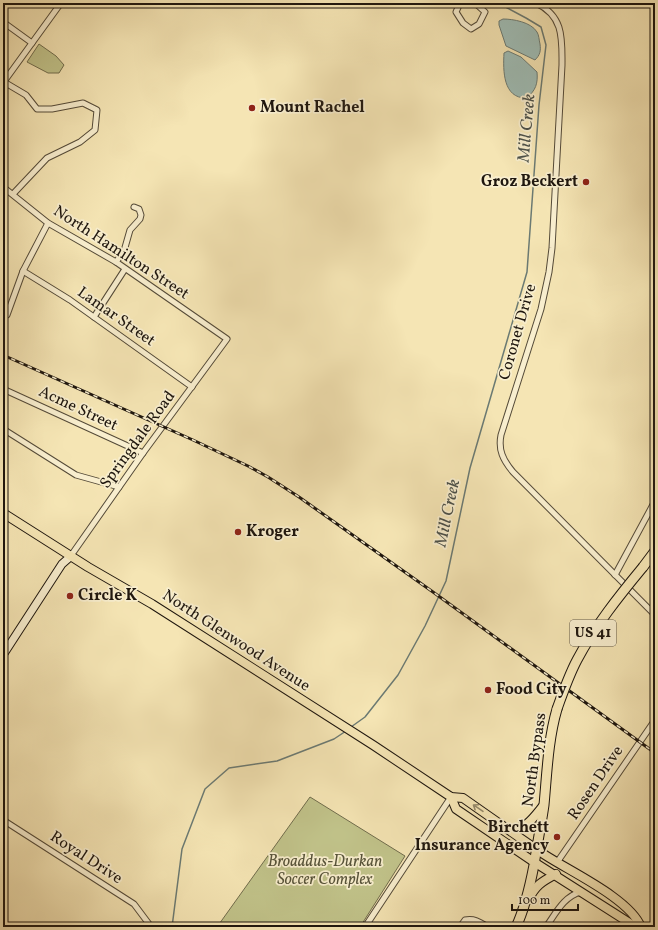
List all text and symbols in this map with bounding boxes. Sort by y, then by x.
water label: Mill Creek [512,93,541,164]
place label: Mount Rachel [260,97,365,119]
marker: Mount Rachel [247,103,257,113]
place label: Groz Beckert [481,171,578,193]
marker: Groz Beckert [581,177,591,187]
street label: North Hamilton Street [49,201,194,305]
street label: Coronet Drive [494,281,542,383]
street label: Lamar Street [72,282,160,352]
street label: Acme Street [35,381,122,437]
street label: Springdale Road [95,387,181,493]
water label: Mill Creek [429,477,466,550]
place label: Kroger [246,521,299,543]
marker: Kroger [233,527,243,537]
place label: Circle K [78,585,138,607]
street label: North Glenwood Avenue [158,585,314,697]
marker: Circle K [65,591,75,601]
road number: US 41 [570,620,616,646]
place label: Food City [496,679,567,701]
marker: Food City [483,685,493,695]
street label: North Bypass [518,711,553,809]
street label: Rosen Drive [563,741,629,825]
one-way arrow [472,804,483,812]
place label: Birchett Insurance Agency [415,817,549,857]
street label: Royal Drive [45,826,127,890]
marker: Birchett Insurance Agency [552,832,562,842]
park label: Broaddus-Durkan Soccer Complex [268,851,382,891]
scale bar [512,886,578,912]
text: 100 m [518,893,551,909]

